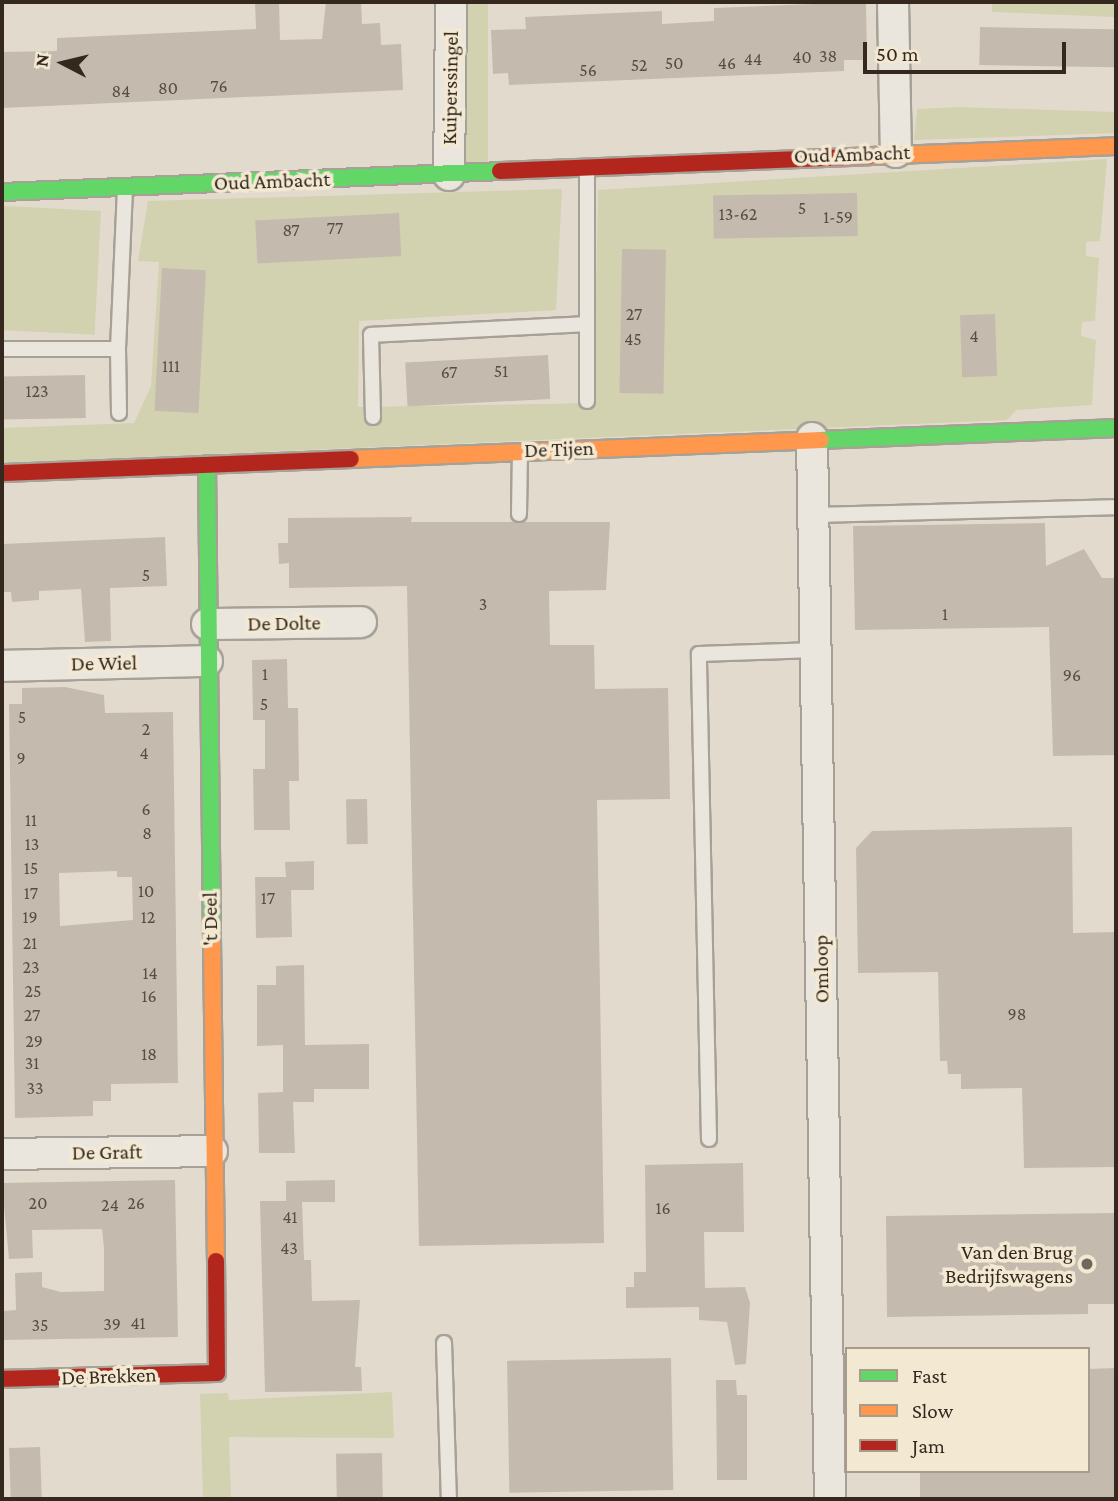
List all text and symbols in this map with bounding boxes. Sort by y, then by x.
north arrow [28,28,98,98]
scale bar [866,28,1069,72]
street label: Kuiperssingel [436,31,464,145]
text: 50 m [876,42,919,66]
house number: 38 [819,45,837,67]
house number: 40 [792,46,812,68]
house number: 44 [744,48,762,70]
house number: 50 [665,52,683,74]
house number: 46 [718,52,736,74]
text: N [30,53,53,68]
house number: 52 [631,54,647,76]
house number: 56 [579,59,597,81]
house number: 76 [210,75,228,97]
house number: 80 [158,77,178,99]
house number: 84 [112,80,130,102]
street label: Oud Ambacht [793,139,911,169]
street label: Oud Ambacht [213,166,331,196]
house number: 5 [798,197,806,219]
house number: 13-62 [719,203,757,225]
house number: 1-59 [823,206,853,228]
house number: 77 [327,217,343,239]
house number: 87 [282,219,300,241]
house number: 27 [626,303,642,325]
house number: 4 [969,325,979,347]
house number: 45 [624,328,642,350]
house number: 111 [162,355,180,377]
house number: 51 [494,360,508,382]
house number: 67 [441,361,457,383]
house number: 123 [25,380,49,402]
street label: De Tijen [524,435,594,463]
house number: 5 [142,564,150,586]
house number: 3 [479,593,487,615]
house number: 1 [942,603,948,625]
street label: De Dolte [247,610,321,636]
street label: De Wiel [71,650,137,676]
house number: 1 [262,663,268,685]
house number: 96 [1063,664,1081,686]
house number: 5 [260,693,268,715]
house number: 5 [18,706,26,728]
house number: 2 [142,718,150,740]
house number: 4 [139,742,149,764]
house number: 9 [16,747,26,769]
house number: 6 [141,798,151,820]
house number: 11 [25,809,37,831]
house number: 8 [142,822,152,844]
house number: 13 [25,833,39,855]
house number: 15 [24,857,38,879]
house number: 10 [138,880,154,902]
house number: 17 [24,882,38,904]
house number: 17 [261,887,275,909]
street label: 't Deel [197,892,223,946]
house number: 19 [22,906,38,928]
house number: 12 [141,906,155,928]
house number: 21 [23,932,37,954]
street label: Omloop [808,935,834,1003]
house number: 23 [22,956,40,978]
house number: 14 [142,962,158,984]
house number: 25 [24,980,42,1002]
house number: 16 [141,985,157,1007]
house number: 98 [1008,1003,1026,1025]
house number: 27 [24,1004,40,1026]
house number: 29 [25,1030,43,1052]
house number: 18 [141,1043,157,1065]
house number: 31 [25,1052,39,1074]
house number: 33 [27,1077,43,1099]
street label: De Graft [72,1139,142,1165]
house number: 20 [29,1192,47,1214]
house number: 26 [127,1192,145,1214]
house number: 24 [101,1194,119,1216]
house number: 16 [655,1197,671,1219]
house number: 41 [282,1206,298,1228]
house number: 43 [280,1237,298,1259]
place label: Van den Brug Bedrijfswagens [945,1239,1073,1289]
marker: Van den Brug Bedrijfswagens [1079,1256,1095,1272]
house number: 41 [130,1312,146,1334]
house number: 39 [103,1313,121,1335]
house number: 35 [31,1314,49,1336]
legend [845,1347,1090,1473]
street label: De Brekken [61,1362,157,1390]
text: Fast [912,1364,947,1388]
text: Slow [912,1399,953,1423]
text: Jam [912,1434,945,1458]

